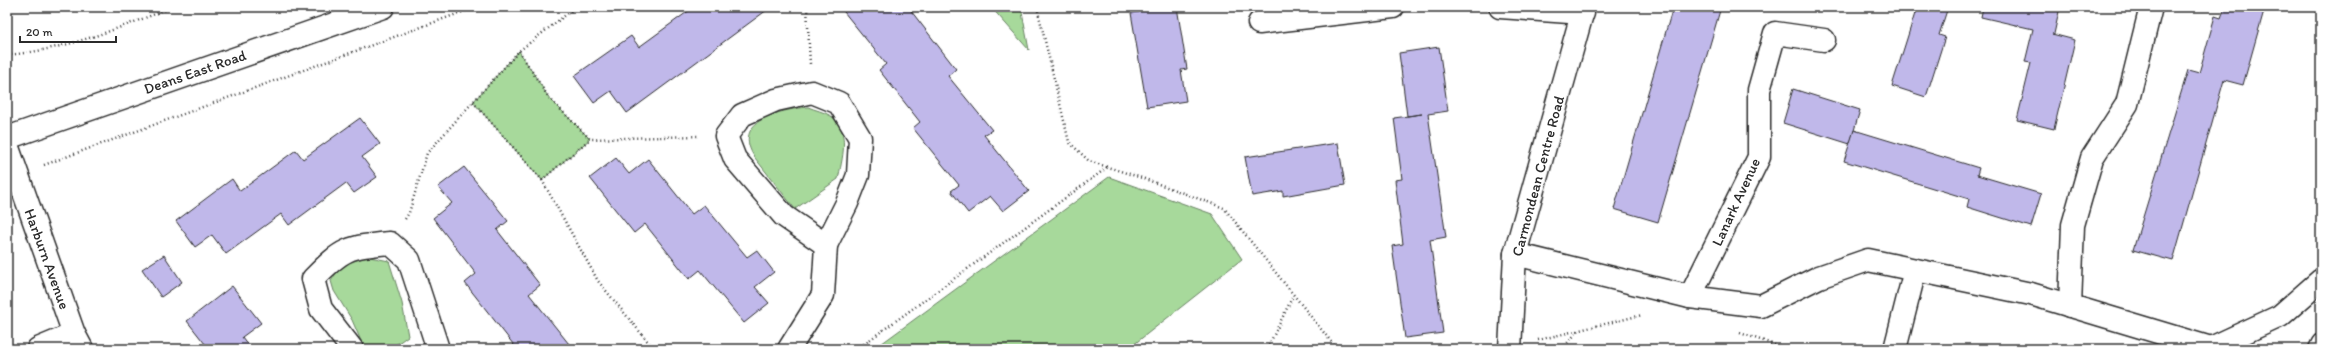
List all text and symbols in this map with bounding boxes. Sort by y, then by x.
scale bar [20,18,116,44]
text: 20 m [26,25,53,39]
street label: Deans East Road [142,46,248,98]
street label: Carmondean Centre Road [1508,94,1568,258]
street label: Lanark Avenue [1708,155,1764,249]
street label: Harburn Avenue [20,206,74,312]

